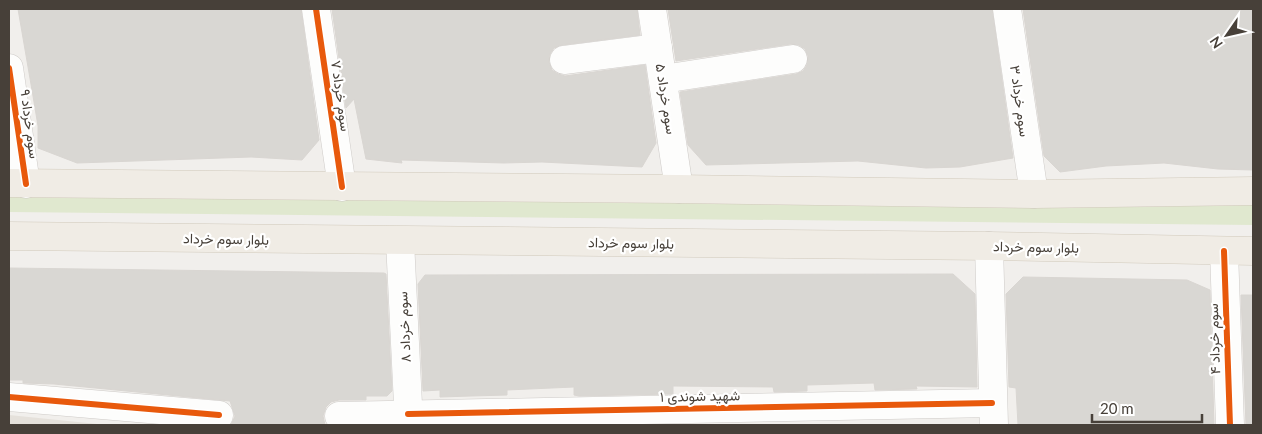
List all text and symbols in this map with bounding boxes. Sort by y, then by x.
north arrow [1202,10,1252,60]
text: N [1206,33,1226,52]
street label: سوم خرداد ۷ [327,59,355,133]
street label: سوم خرداد ۵ [652,62,680,136]
street label: سوم خرداد ۳ [1006,64,1034,138]
street label: سوم خرداد ۹ [16,88,44,160]
street label: بلوار سوم خرداد [183,229,269,249]
street label: بلوار سوم خرداد [588,233,674,253]
street label: بلوار سوم خرداد [993,237,1079,257]
street label: سوم خرداد ۸ [393,291,415,363]
street label: سوم خرداد ۴ [1204,303,1224,375]
street label: شهید شوندی ۱ [660,386,740,406]
scale bar [1092,392,1202,424]
text: 20 m [1100,399,1134,417]

